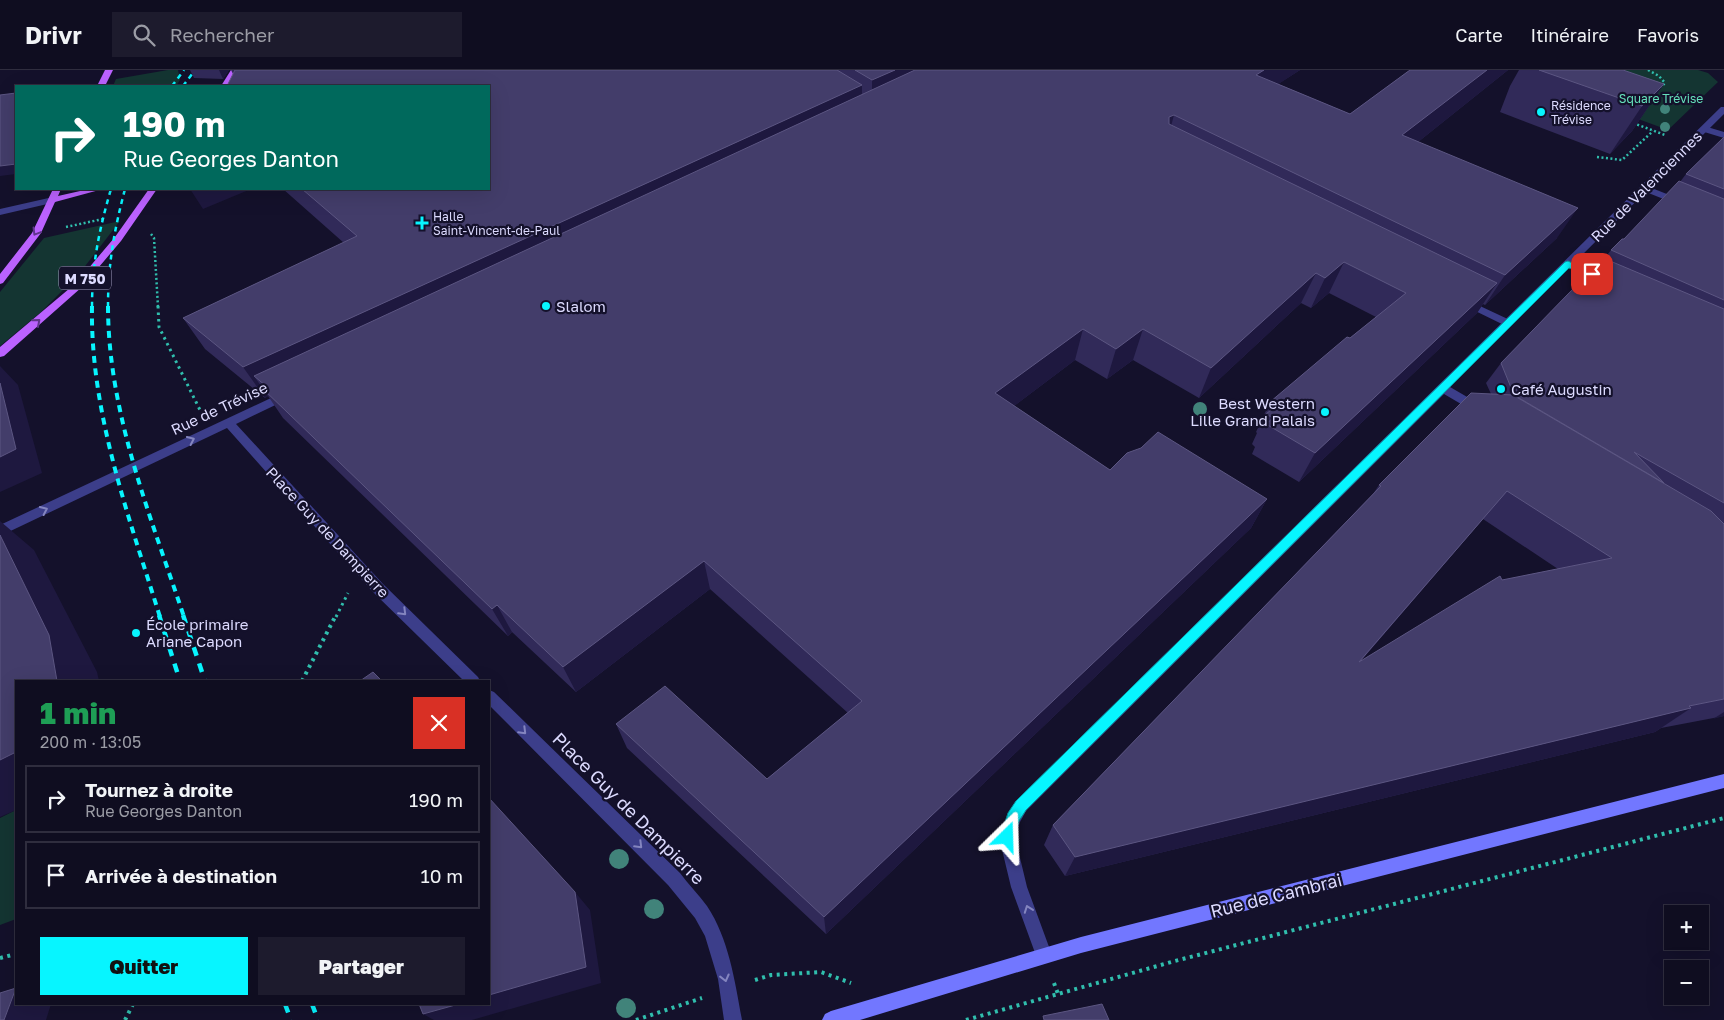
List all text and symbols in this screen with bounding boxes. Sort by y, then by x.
search box [112,12,462,57]
text: Drivr [25,20,82,49]
icon: search [130,21,158,49]
text: Rechercher [170,23,274,46]
text: Carte [1455,24,1503,46]
text: Itinéraire [1531,24,1609,46]
text: Favoris [1637,24,1699,46]
park label: Square Trévise [1619,91,1703,106]
place label: Résidence Trévise [1551,98,1611,127]
text: 190 m [123,103,225,145]
icon: right [40,105,105,170]
marker: Résidence Trévise [1535,106,1547,118]
street label: Rue de Valenciennes [1587,127,1705,245]
text: Rue Georges Danton [123,145,339,172]
place label: Halle Saint-Vincent-de-Paul [433,209,560,238]
marker: Halle Saint-Vincent-de-Paul [415,216,429,230]
one-way arrow [32,227,42,236]
pin [1571,253,1613,295]
icon: arrive [1578,260,1606,288]
road number: M 750 [59,267,111,290]
place label: Slalom [556,297,606,315]
marker: Slalom [540,300,552,312]
one-way arrow [32,319,41,328]
street label: Rue de Trévise [168,378,270,438]
place label: Café Augustin [1511,380,1612,398]
marker: Café Augustin [1495,383,1507,395]
place label: Best Western Lille Grand Palais [1190,394,1315,429]
marker: Best Western Lille Grand Palais [1319,406,1331,418]
one-way arrow [186,436,195,446]
street label: Place Guy de Dampierre [263,463,393,601]
one-way arrow [39,505,48,516]
one-way arrow [398,606,407,615]
place label: École primaire Ariane Capon [146,615,249,650]
marker: École primaire Ariane Capon [130,627,142,639]
text: 1 min [40,695,116,731]
button: close [413,697,465,749]
one-way arrow [518,725,527,734]
street label: Place Guy de Dampierre [548,727,710,889]
text: 200 m · 13:05 [40,732,141,752]
text: Tournez à droite [85,778,233,801]
icon: right [42,785,70,813]
text: 190 m [409,788,463,811]
text: Rue Georges Danton [85,801,242,821]
position arrow [980,810,1032,862]
one-way arrow [633,839,642,848]
icon: arrive [42,861,70,889]
text: Arrivée à destination [85,864,277,887]
text: 10 m [420,864,463,887]
street label: Rue de Cambrai [1208,868,1344,922]
one-way arrow [1024,905,1034,914]
map controls [1664,905,1709,1005]
button: + [1664,905,1709,950]
button: Quitter [40,937,248,995]
button: Partager [258,937,465,995]
button: − [1664,960,1709,1005]
one-way arrow [719,974,730,983]

